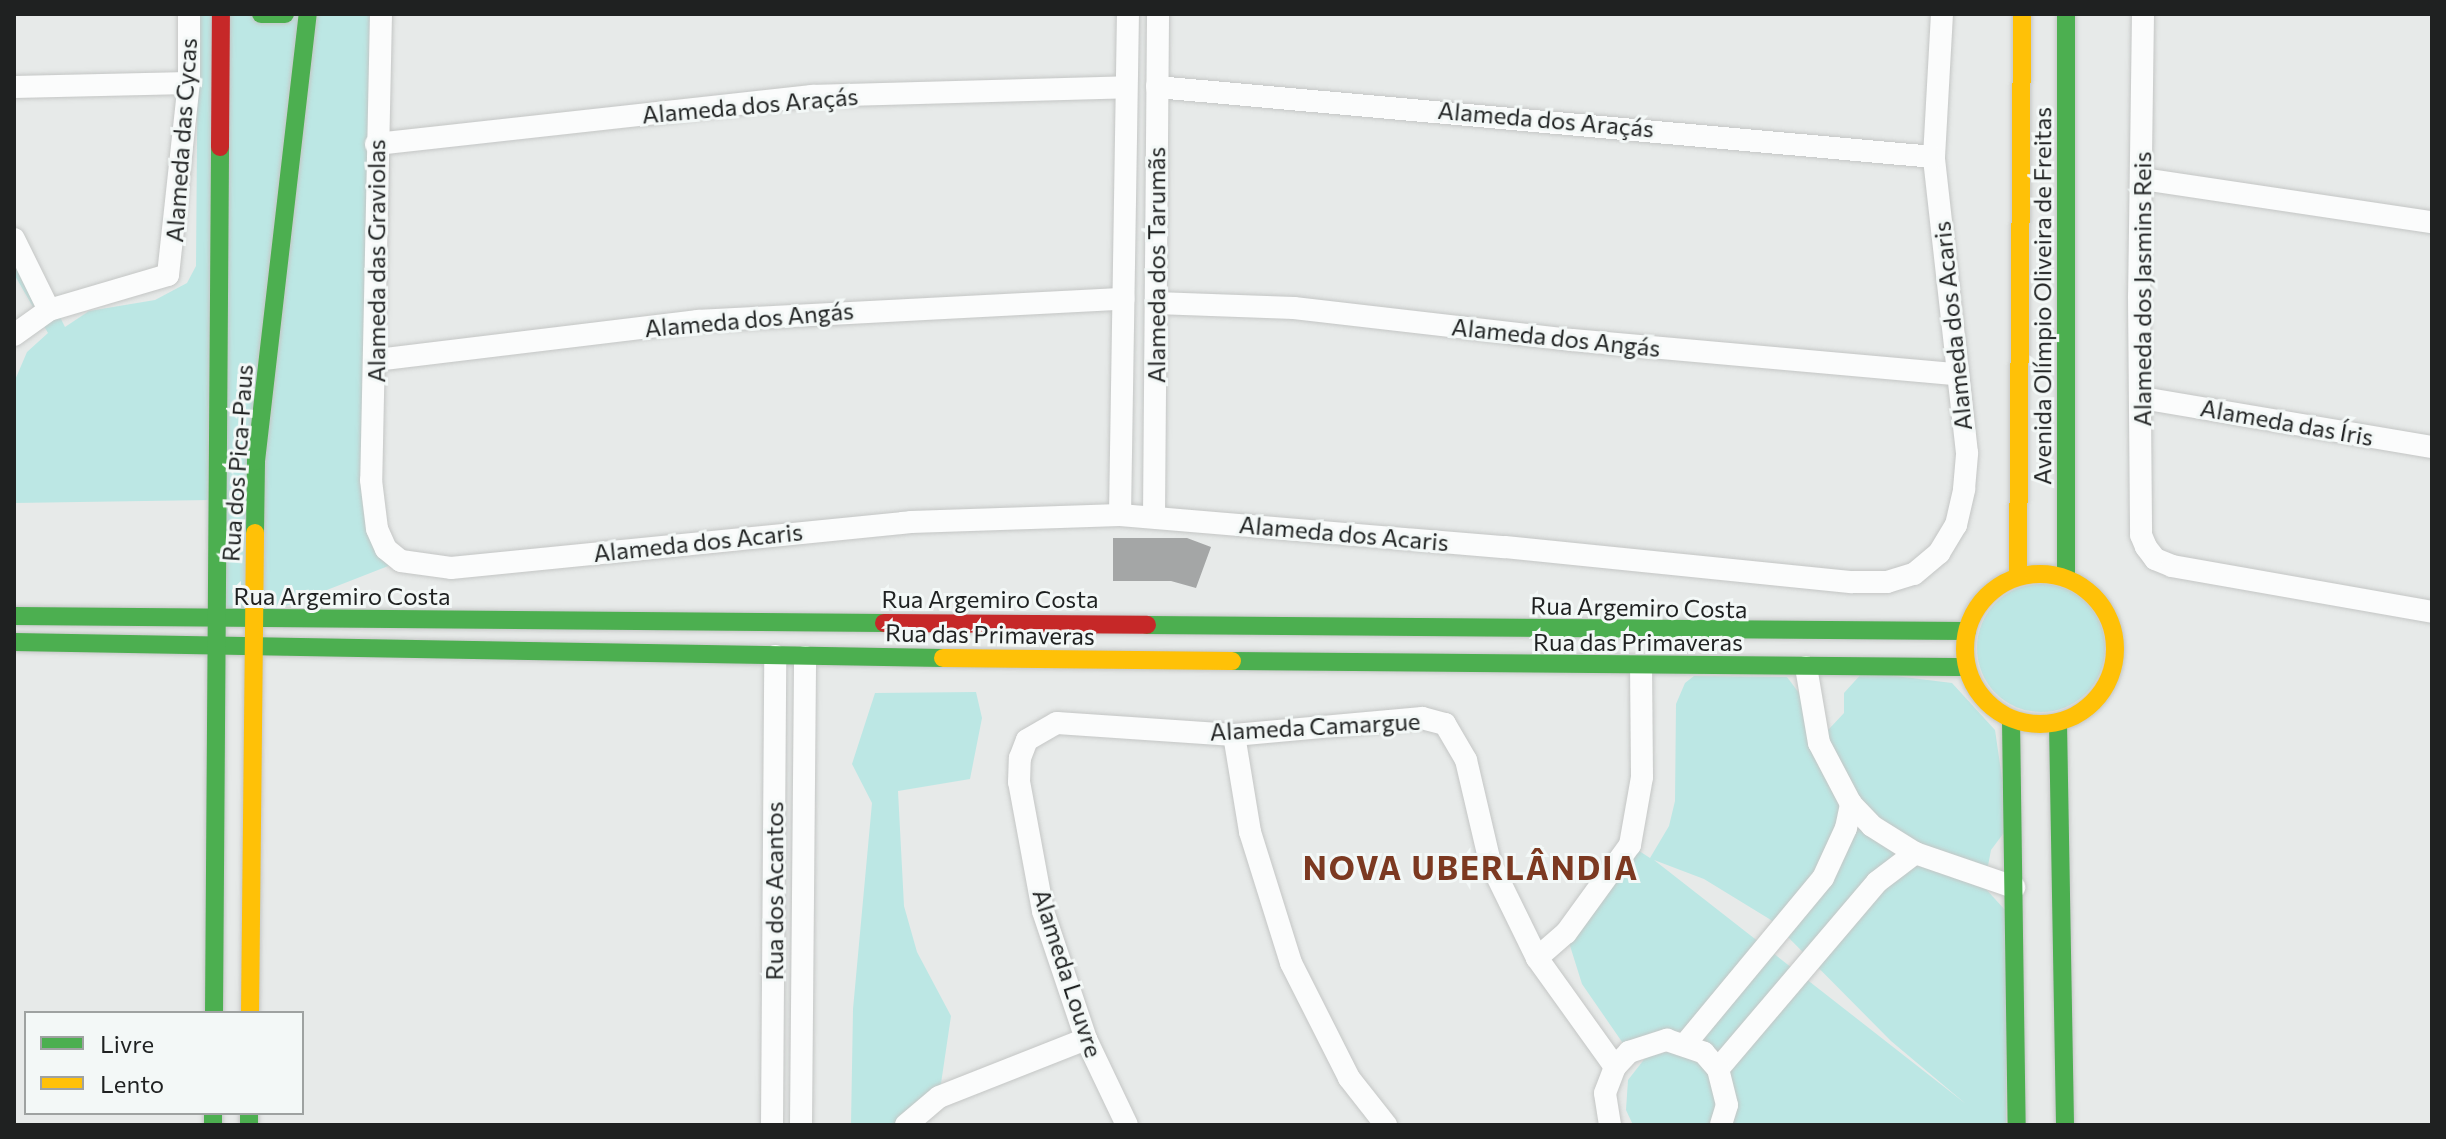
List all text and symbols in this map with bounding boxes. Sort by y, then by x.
street label: Alameda das Cycas [159,37,203,243]
street label: Alameda dos Araçás [641,81,859,129]
street label: Alameda dos Araçás [1437,95,1655,143]
street label: Avenida Olímpio Oliveira de Freitas [2028,107,2056,485]
street label: Alameda das Graviolas [362,139,390,383]
street label: Alameda dos Tarumãs [1142,147,1170,383]
street label: Alameda dos Jasmins Reis [2128,151,2156,427]
street label: Alameda dos Acaris [1927,220,1977,432]
street label: Alameda dos Angás [643,296,855,342]
street label: Alameda dos Angás [1450,312,1662,362]
street label: Rua dos Pica-Paus [216,363,258,563]
street label: Alameda das Íris [2198,393,2376,451]
street label: Alameda dos Acaris [1238,509,1450,557]
street label: Alameda dos Acaris [592,517,804,567]
street label: Rua Argemiro Costa [233,582,451,610]
street label: Rua Argemiro Costa [881,585,1099,613]
street label: Rua Argemiro Costa [1530,591,1748,623]
street label: Rua das Primaveras [885,618,1095,650]
street label: Rua das Primaveras [1533,628,1743,656]
street label: Alameda Camargue [1209,706,1421,746]
street label: Rua dos Acantos [760,802,788,980]
district label: NOVA UBERLÂNDIA [1303,848,1639,886]
street label: Alameda Louvre [1027,885,1109,1061]
legend [24,1011,304,1115]
text: Livre [100,1029,154,1058]
text: Lento [100,1069,164,1098]

